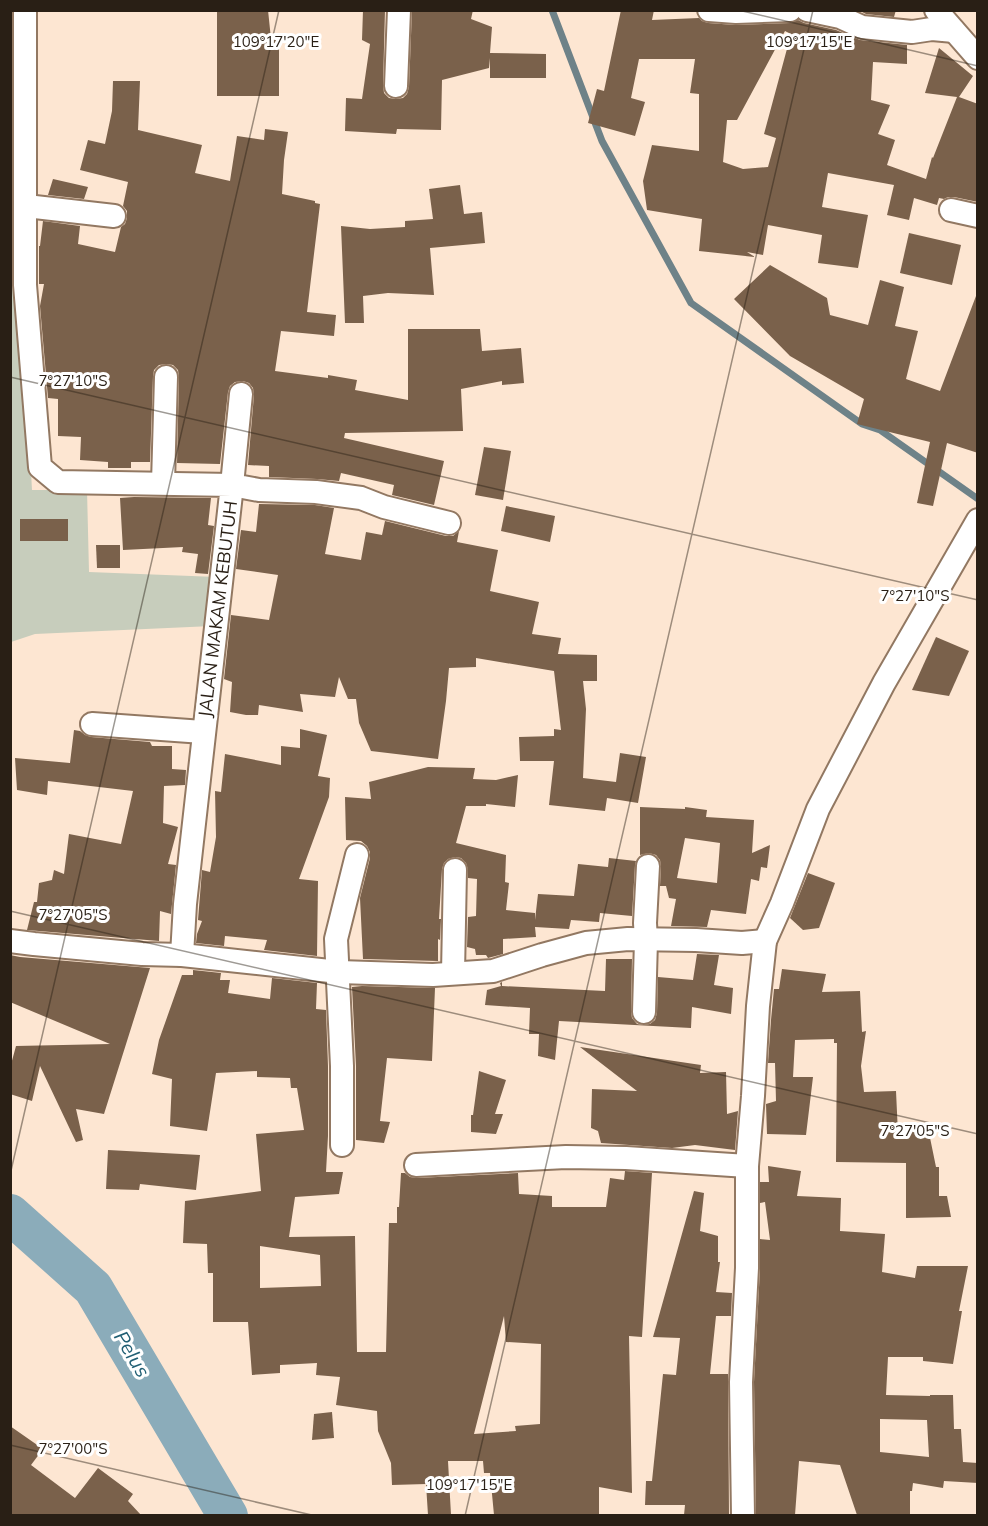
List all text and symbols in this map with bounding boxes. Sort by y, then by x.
text: 109°17'20"E [233,32,319,51]
text: 109°17'15"E [766,32,852,51]
text: 7°27'10"S [38,371,108,390]
street label: JALAN MAKAM KEBUTUH [193,499,242,719]
text: 7°27'10"S [880,586,950,605]
text: 7°27'05"S [38,905,108,924]
text: 7°27'05"S [880,1121,950,1140]
water label: Pelus [109,1326,156,1382]
text: 7°27'00"S [38,1439,108,1458]
text: 109°17'15"E [426,1475,512,1494]

